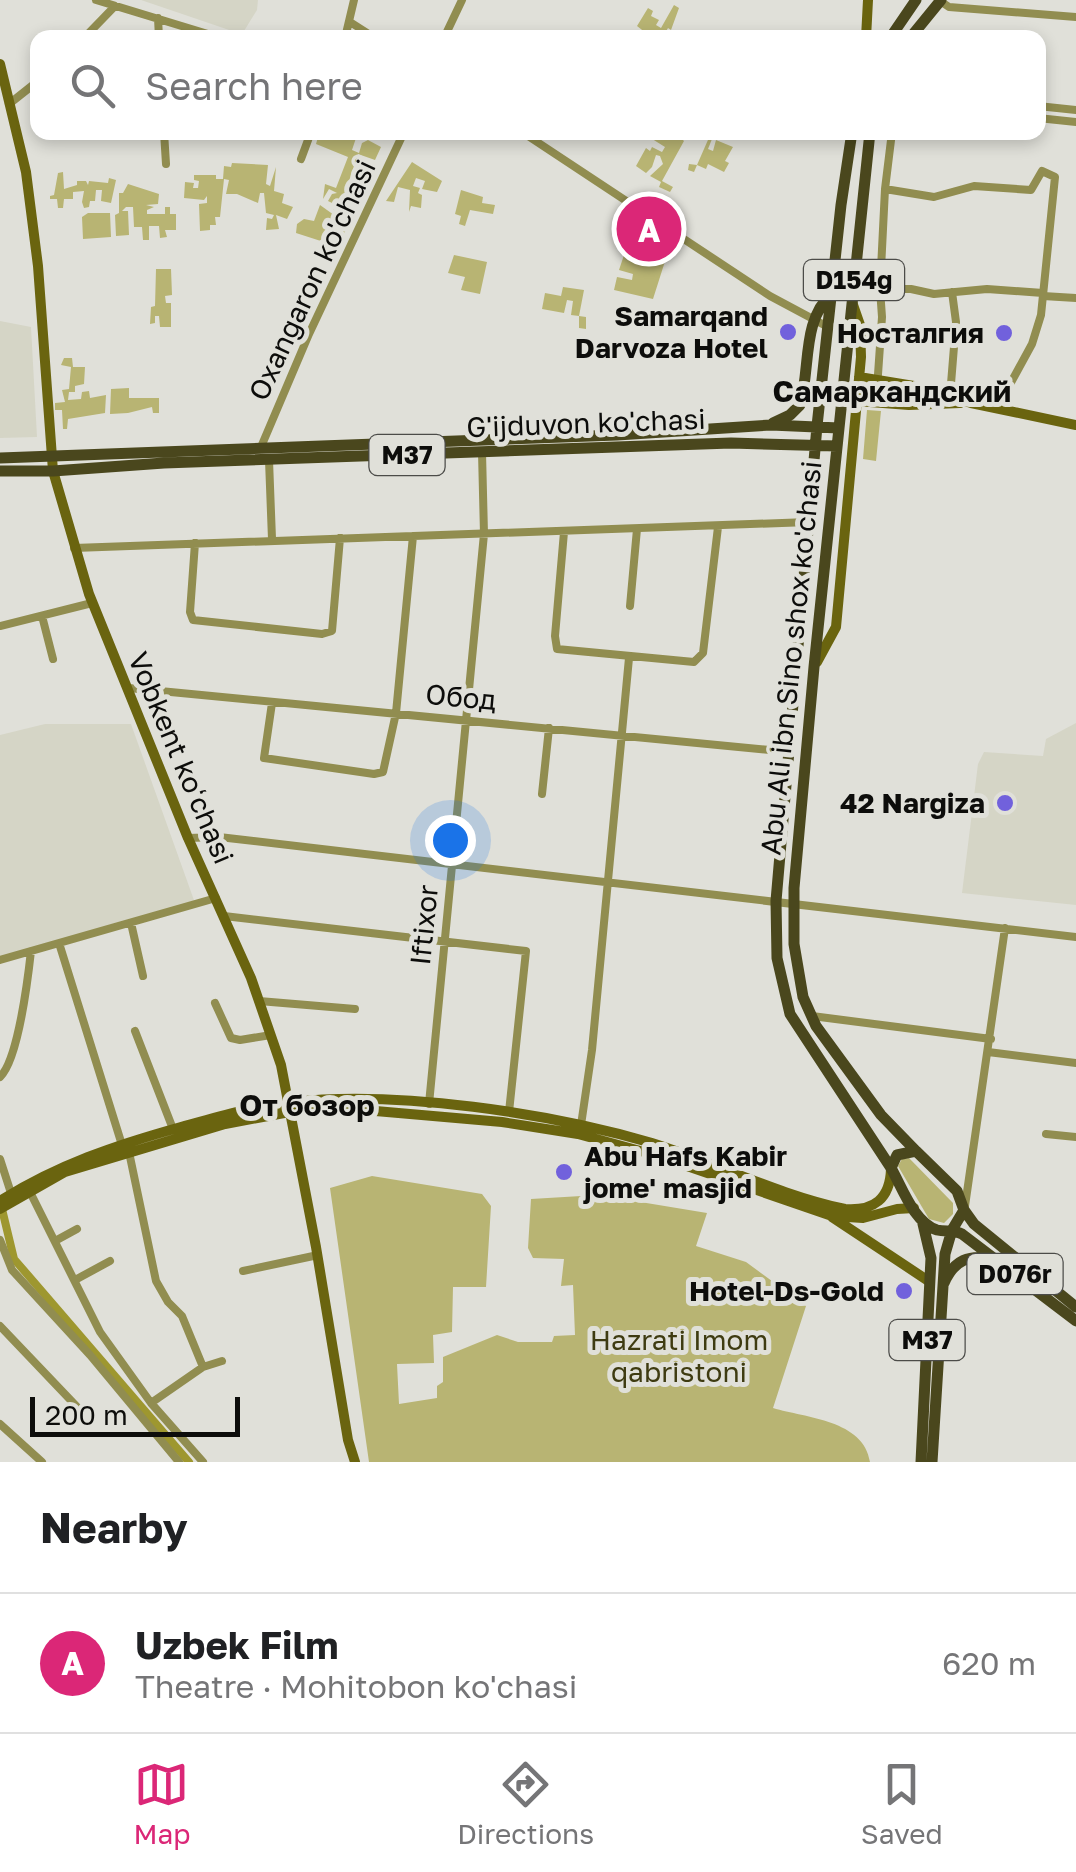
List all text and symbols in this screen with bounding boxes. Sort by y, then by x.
search box [30,30,1046,140]
icon: search [65,58,120,113]
text: Search here [145,63,363,108]
street label: Oxangaron ko'chasi [241,154,382,405]
pin: A [616,192,682,266]
road number: D154g [804,260,904,300]
place label: Samarqand Darvoza Hotel [575,299,768,364]
place label: Носталгия [837,316,984,349]
marker: Samarqand Darvoza Hotel [777,321,799,343]
marker: Носталгия [993,322,1015,344]
district label: Самаркандский [773,373,1011,409]
street label: G'ijduvon ko'chasi [466,402,706,443]
road number: M37 [370,435,444,475]
street label: Abu Ali ibn Sino shox ko'chasi [753,459,828,857]
street label: Vobkent koʻchasi [122,647,241,869]
street label: Обод [424,677,498,716]
place label: 42 Nargiza [840,786,985,819]
marker: 42 Nargiza [994,792,1016,814]
your location [425,815,476,866]
street label: Iftixor [403,883,444,967]
district label: От бозор [239,1087,375,1123]
place label: Abu Hafs Kabir jome' masjid [583,1139,787,1204]
marker: Abu Hafs Kabir jome' masjid [553,1161,575,1183]
road number: D076r [968,1254,1062,1294]
place label: Hotel-Ds-Gold [689,1274,884,1307]
marker: Hotel-Ds-Gold [893,1280,915,1302]
road number: M37 [890,1320,964,1360]
park label: Hazrati Imom qabristoni [590,1323,768,1388]
scale bar [30,1392,240,1436]
text: 200 m [45,1398,128,1431]
text: Nearby [40,1502,188,1552]
text: Uzbek Film [135,1622,338,1667]
text: A [61,1644,84,1682]
text: 620 m [942,1644,1036,1682]
text: Theatre · Mohitobon ko'chasi [135,1667,577,1705]
tab: Map [133,1757,191,1850]
tab: Directions [457,1757,594,1850]
tab: Saved [861,1757,943,1850]

